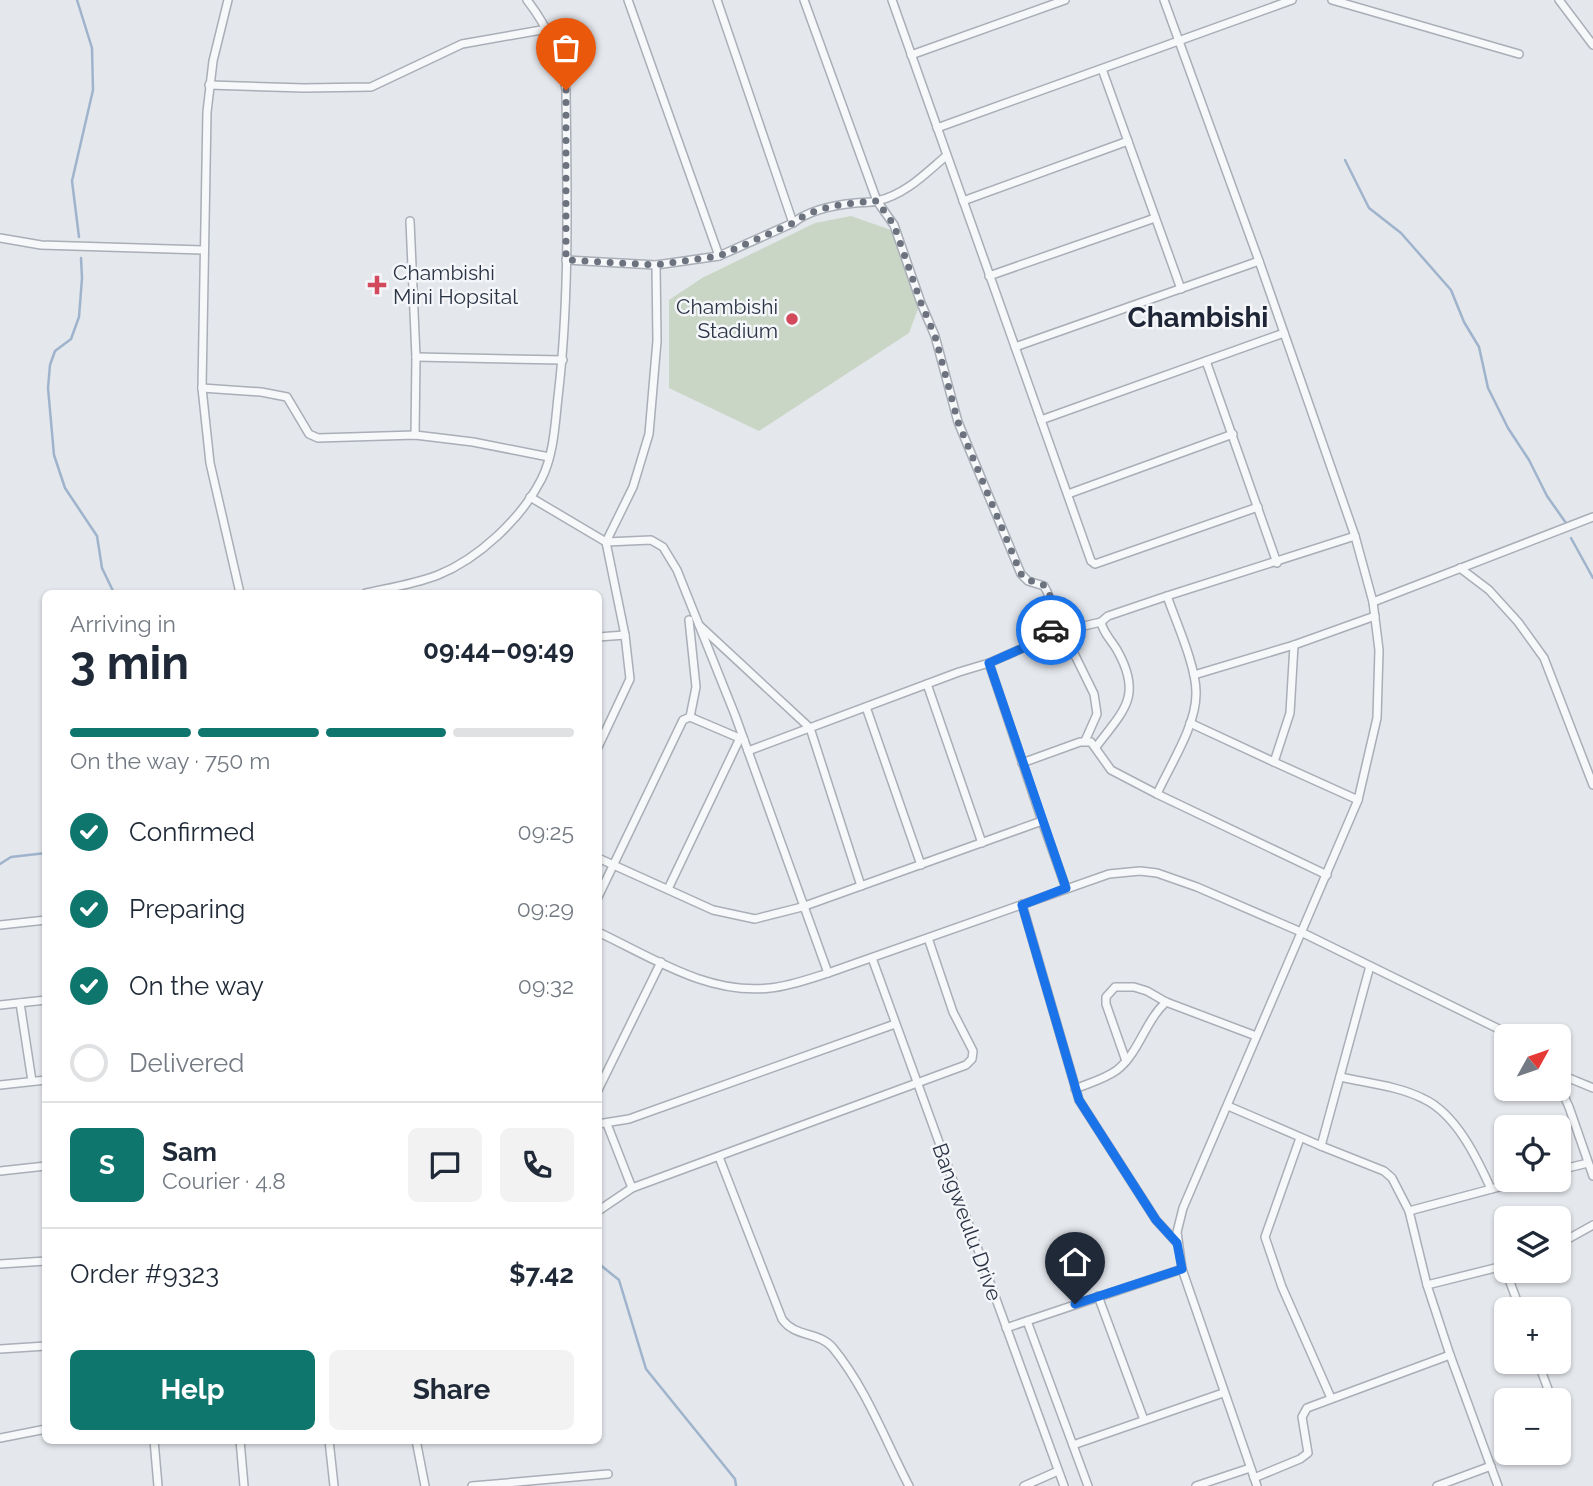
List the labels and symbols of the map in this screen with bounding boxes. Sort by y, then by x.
pin [536,18,596,90]
place label: Chambishi Mini Hopsital [393,260,518,309]
marker: Chambishi Mini Hopsital [367,275,387,295]
place label: Chambishi Stadium [676,294,778,343]
district label: Chambishi [1127,301,1269,334]
marker: Chambishi Stadium [784,311,800,327]
courier [1016,595,1086,665]
north arrow [1494,1024,1572,1101]
street label: Bangweulu Drive [927,1140,1008,1304]
pin [1045,1232,1105,1304]

